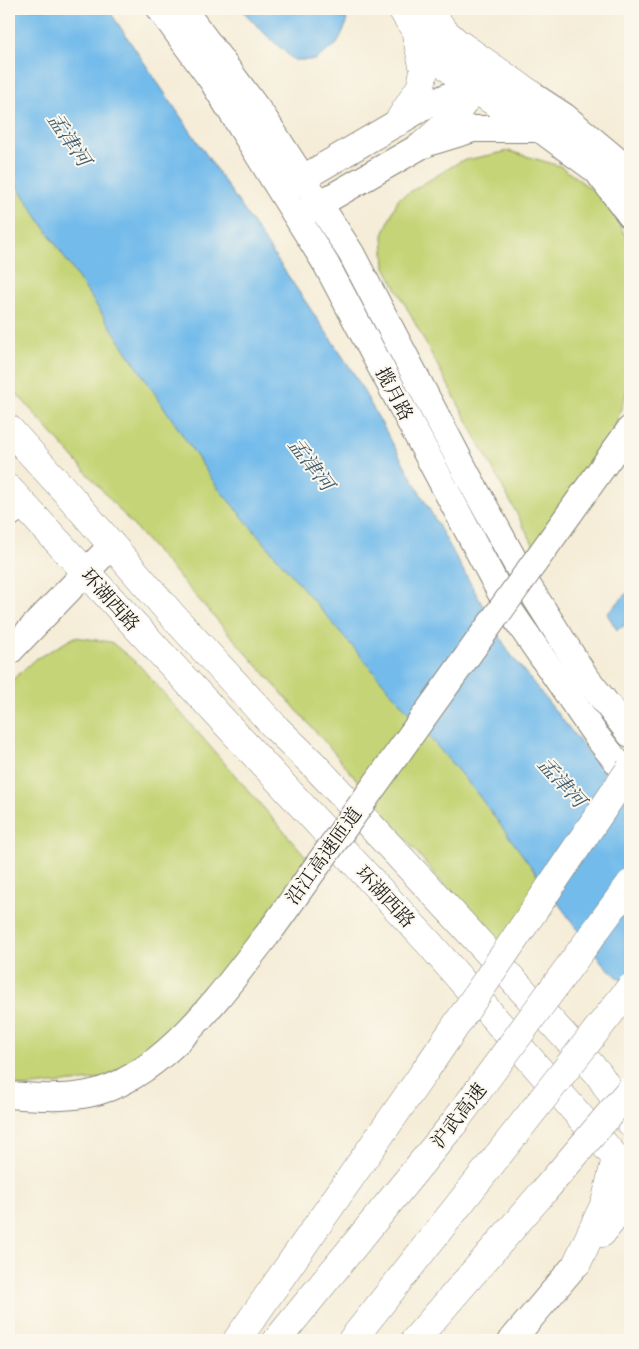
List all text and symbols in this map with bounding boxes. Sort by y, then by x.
water label: 孟津河 [41,108,97,174]
street label: 揽月路 [370,363,418,425]
water label: 孟津河 [282,434,340,499]
street label: 环湖西路 [76,564,144,636]
water label: 孟津河 [532,752,592,816]
street label: 沿江高速匝道 [281,803,367,909]
street label: 环湖西路 [350,861,420,933]
street label: 沪武高速 [426,1079,492,1153]

